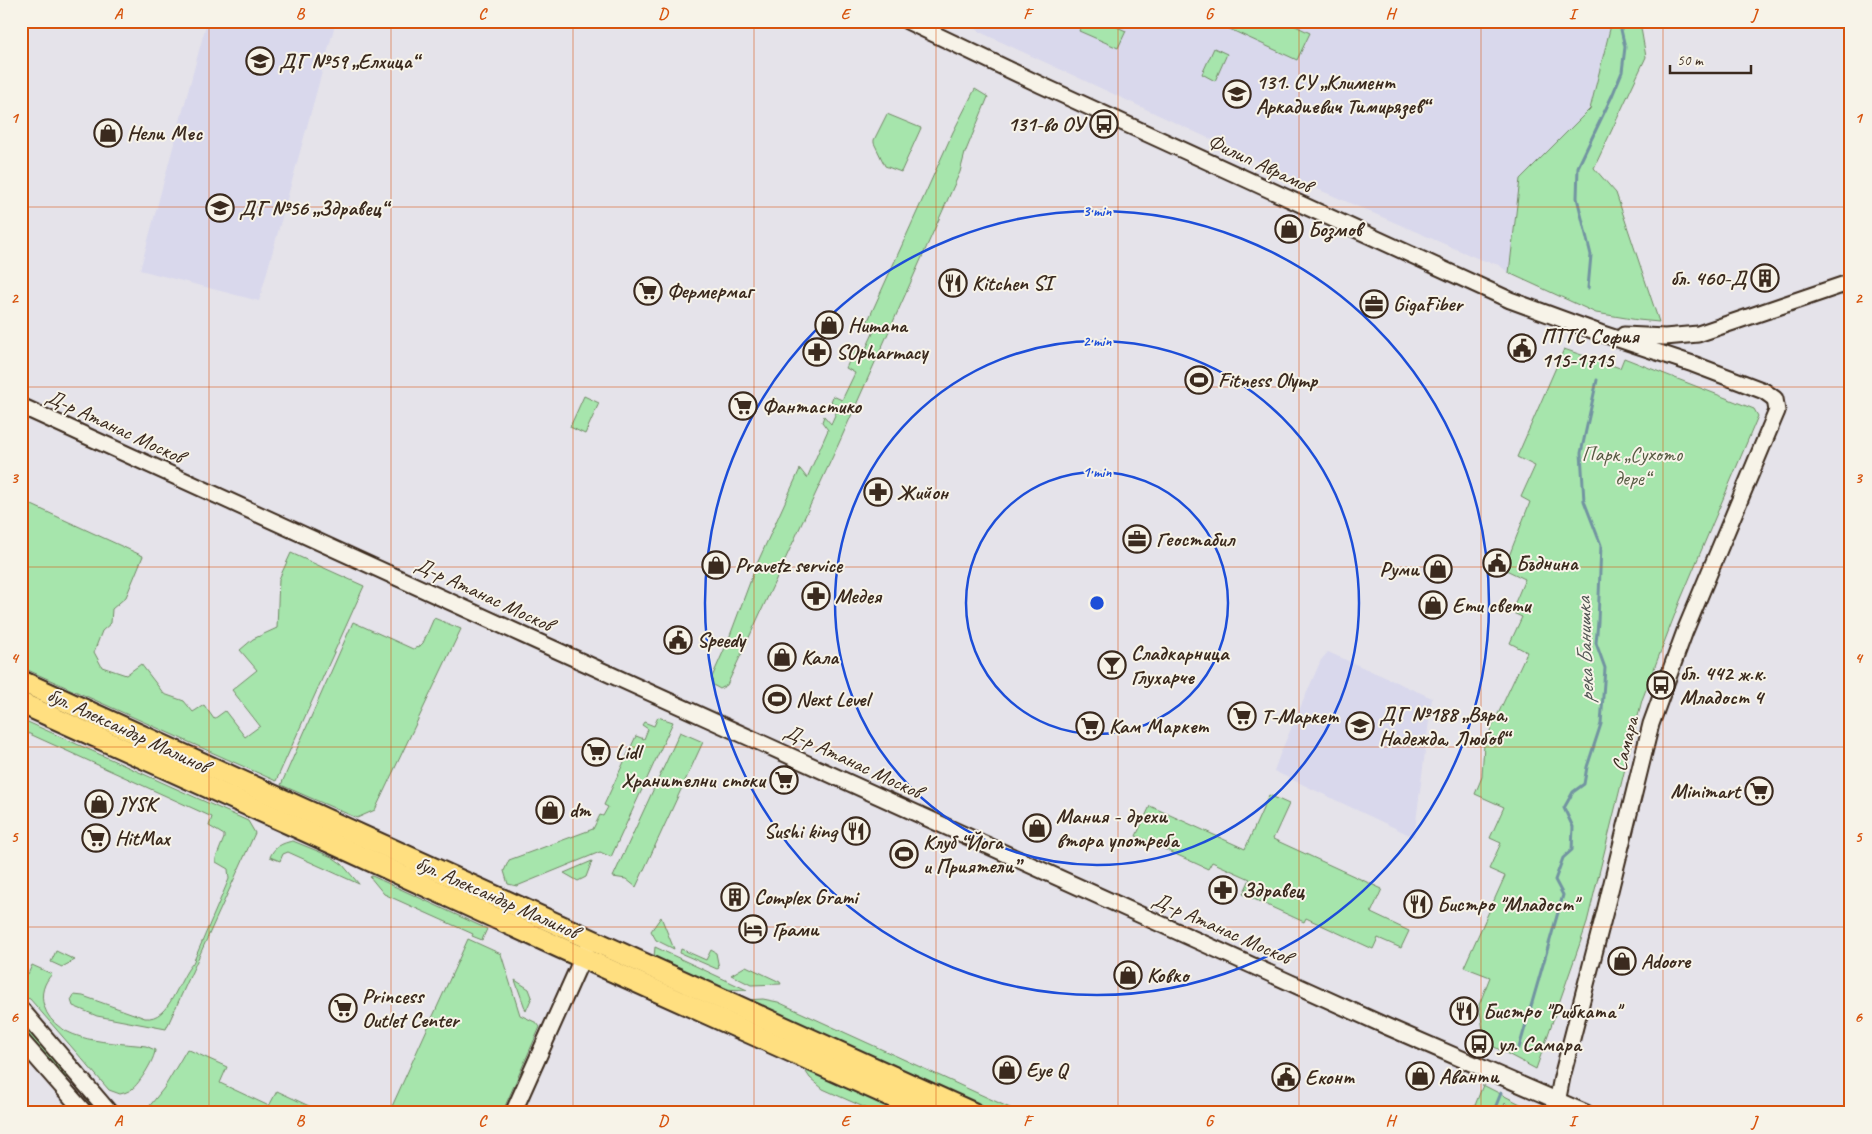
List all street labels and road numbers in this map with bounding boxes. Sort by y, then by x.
street label: Филип Аврамов [1204,128,1321,200]
street label: Д-р Атанас Москов [42,383,192,471]
street label: Д-р Атанас Москов [411,551,561,639]
street label: бул. Александър Малинов [43,681,217,781]
street label: Самара [1606,712,1645,774]
street label: Д-р Атанас Москов [780,718,930,806]
street label: бул. Александър Малинов [412,849,587,946]
street label: Д-р Атанас Москов [1149,886,1299,972]

